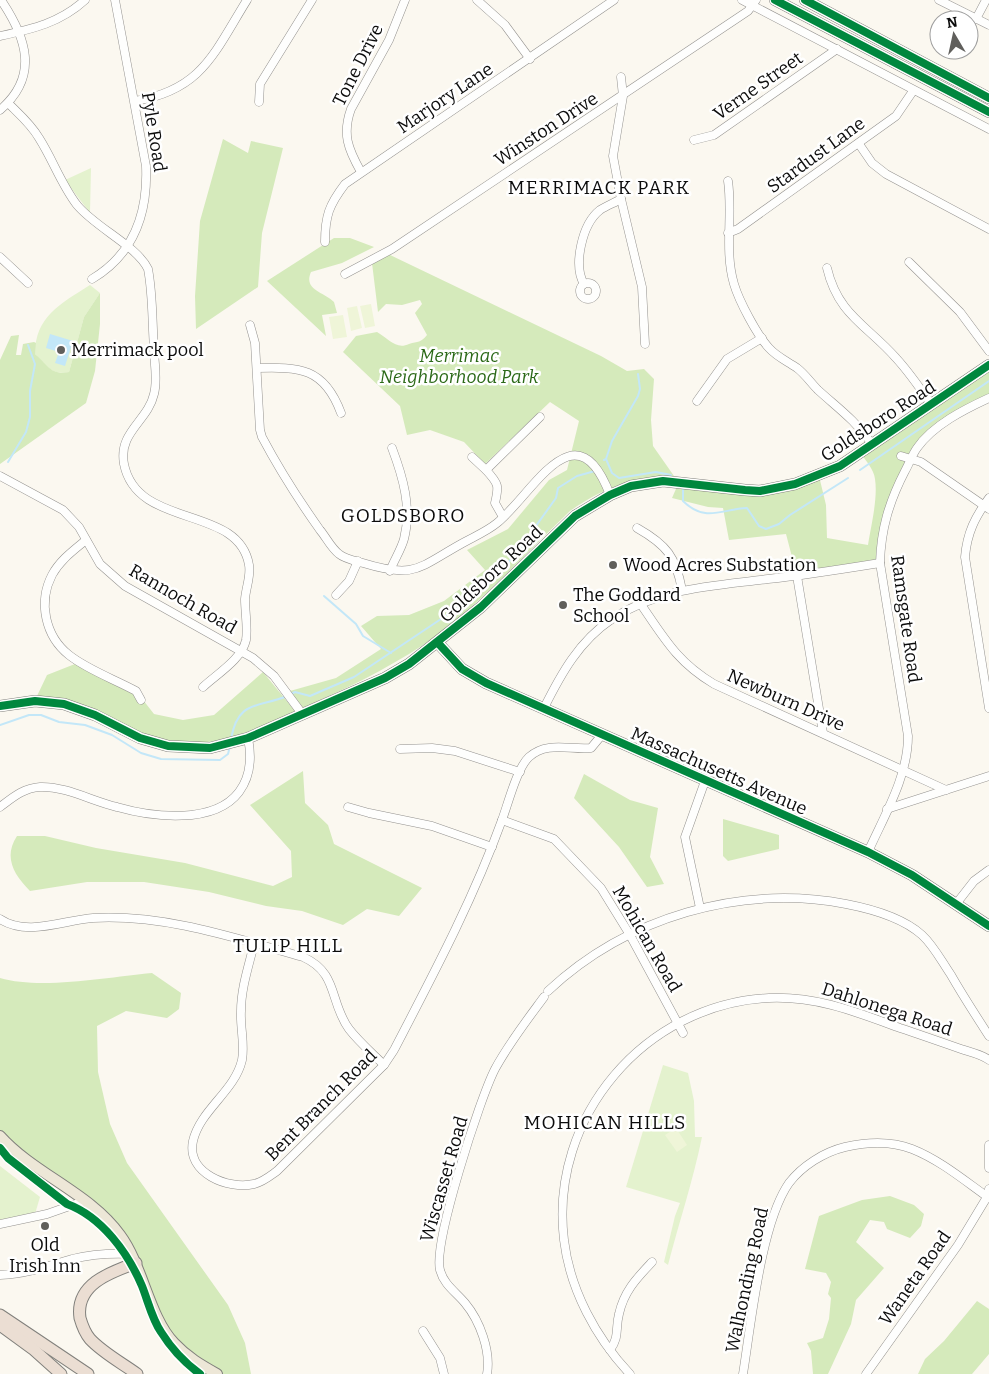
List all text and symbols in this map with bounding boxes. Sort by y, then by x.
north arrow [929,10,979,60]
text: N [945,13,959,32]
street label: Tone Drive [328,20,388,110]
street label: Verne Street [709,47,807,125]
street label: Marjory Lane [393,58,497,138]
street label: Winston Drive [490,87,602,171]
street label: Pyle Road [137,90,171,174]
street label: Stardust Lane [763,112,869,198]
district label: MERRIMACK PARK [508,176,690,199]
place label: Merrimack pool [71,339,204,361]
marker: Merrimack pool [55,344,67,356]
park label: Merrimac Neighborhood Park [380,345,539,388]
street label: Goldsboro Road [816,375,940,466]
district label: GOLDSBORO [341,504,465,527]
street label: Goldsboro Road [435,521,547,627]
place label: Wood Acres Substation [623,554,817,576]
street label: Ramsgate Road [886,554,926,685]
street label: Rannoch Road [125,559,241,639]
marker: Wood Acres Substation [607,559,619,571]
place label: The Goddard School [573,584,681,627]
marker: The Goddard School [557,599,569,611]
street label: Newburn Drive [724,664,848,736]
street label: Massachusetts Avenue [627,722,811,820]
street label: Mohican Road [608,882,686,996]
district label: TULIP HILL [233,934,343,957]
street label: Dahlonega Road [819,978,955,1041]
street label: Bent Branch Road [261,1044,382,1165]
district label: MOHICAN HILLS [524,1111,686,1134]
street label: Wiscasset Road [416,1113,473,1244]
street label: Walhonding Road [721,1205,773,1355]
marker: Old Irish Inn [39,1220,51,1232]
street label: Waneta Road [874,1226,956,1329]
place label: Old Irish Inn [9,1234,82,1277]

